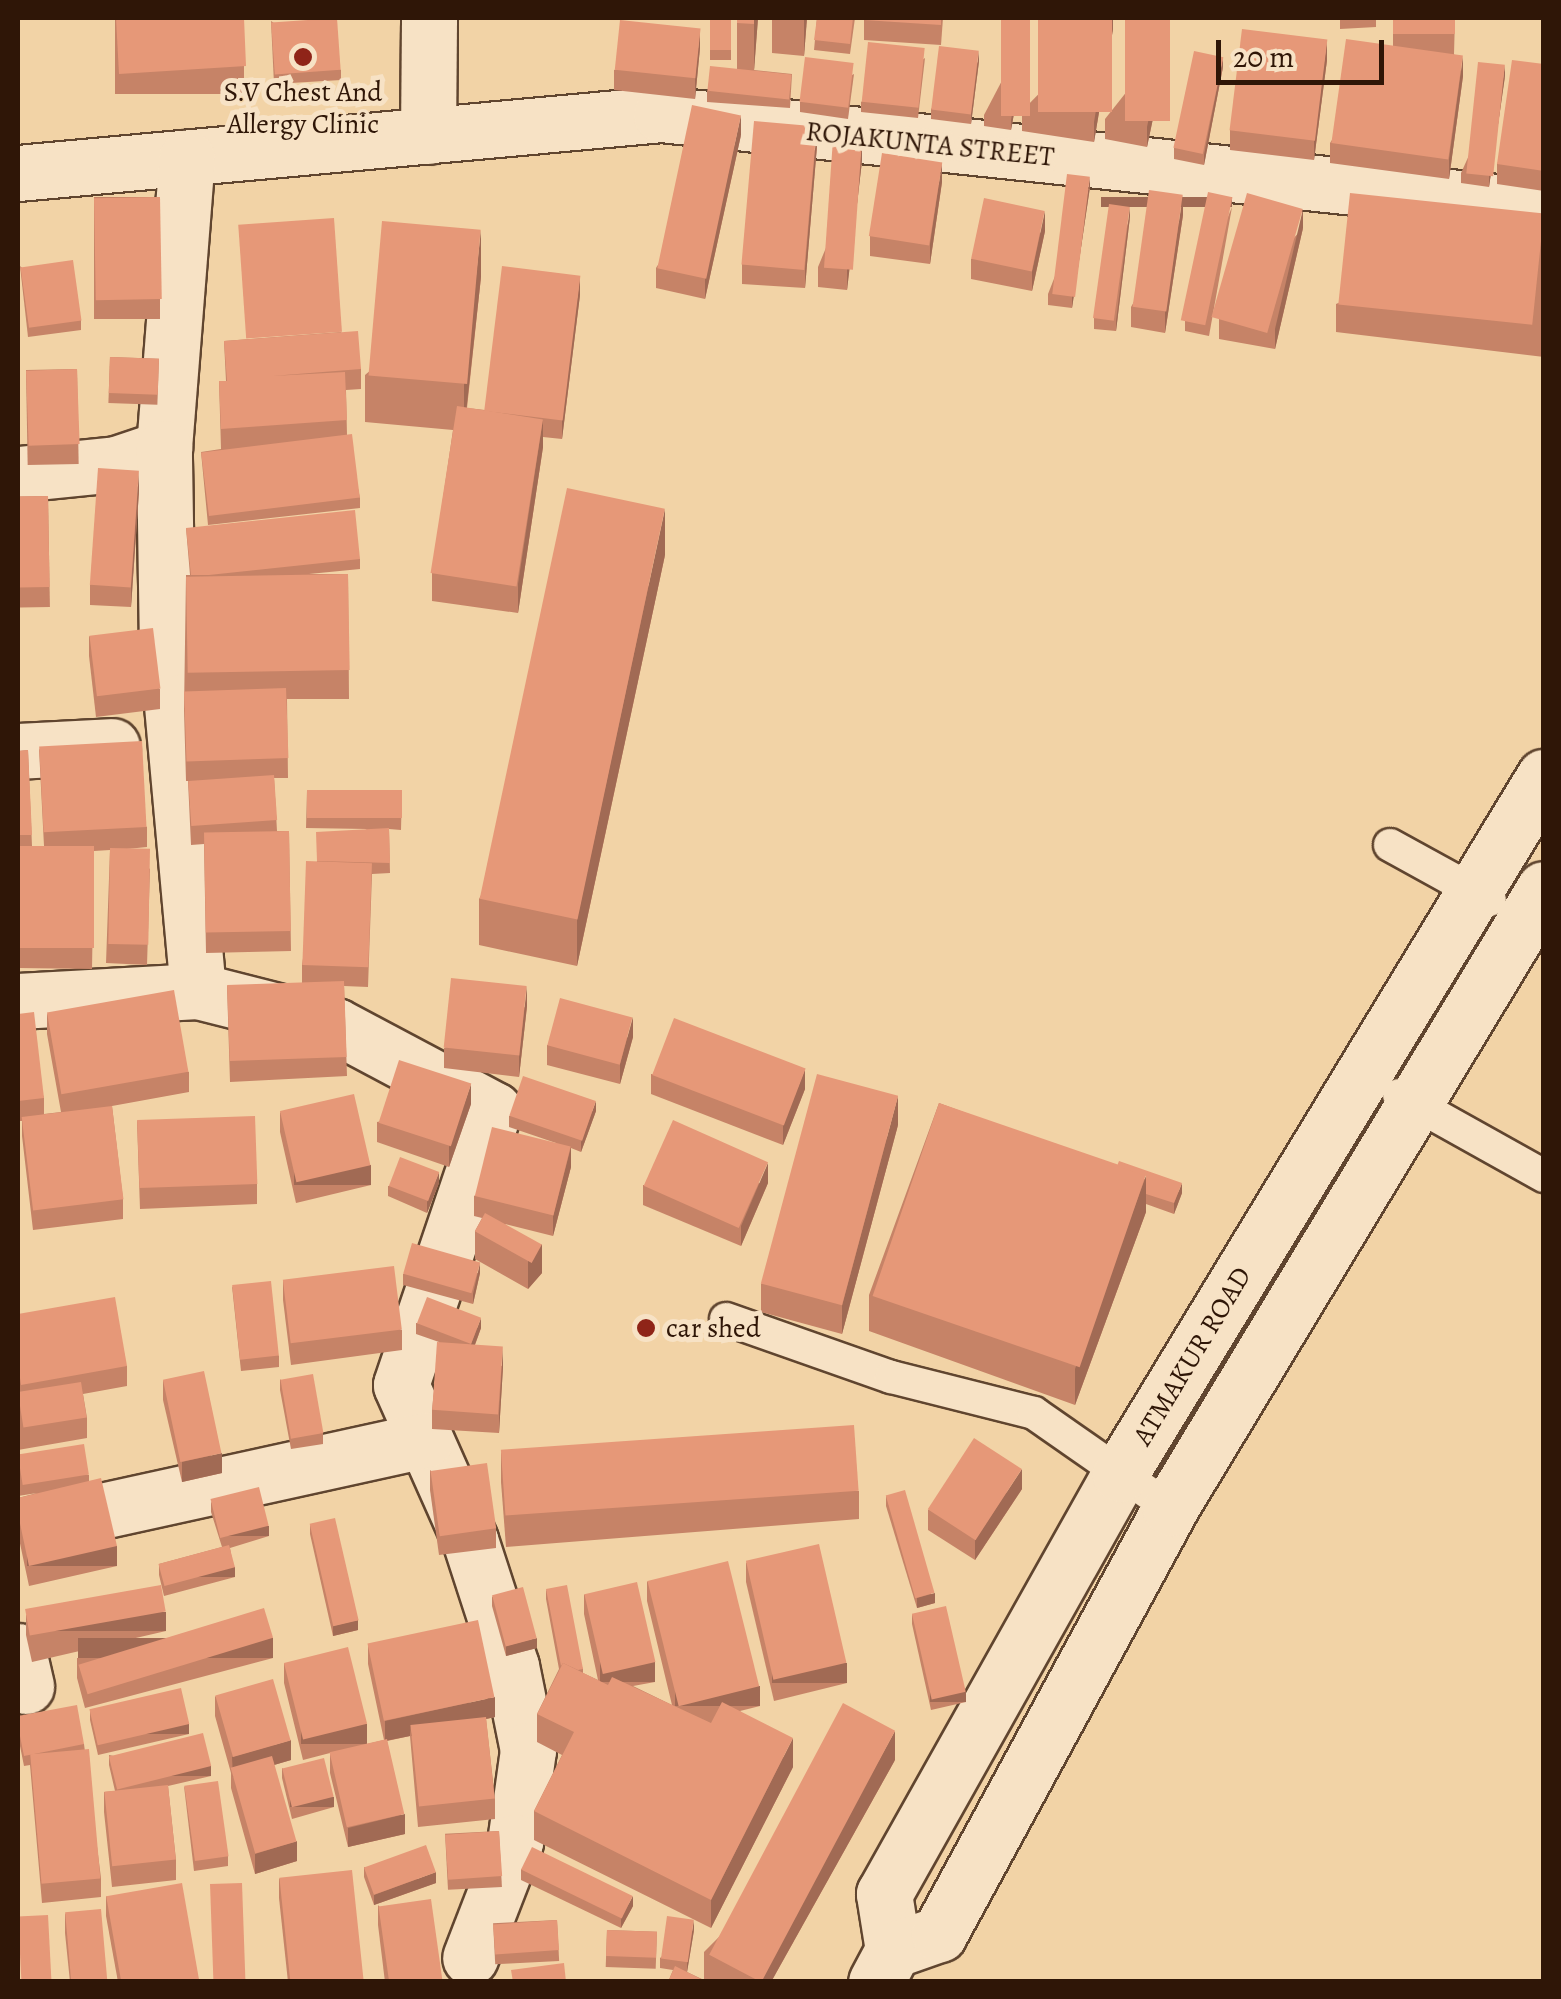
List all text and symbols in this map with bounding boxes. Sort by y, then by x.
scale bar [1221,20,1388,82]
text: 20 m [1233,37,1294,77]
marker: S.V Chest And Allergy Clinic [290,44,316,70]
place label: S.V Chest And Allergy Clinic [224,75,382,141]
street label: ROJAKUNTA STREET [804,114,1056,174]
street label: ATMAKUR ROAD [1126,1261,1258,1451]
place label: car shed [666,1311,761,1345]
marker: car shed [635,1317,657,1339]

